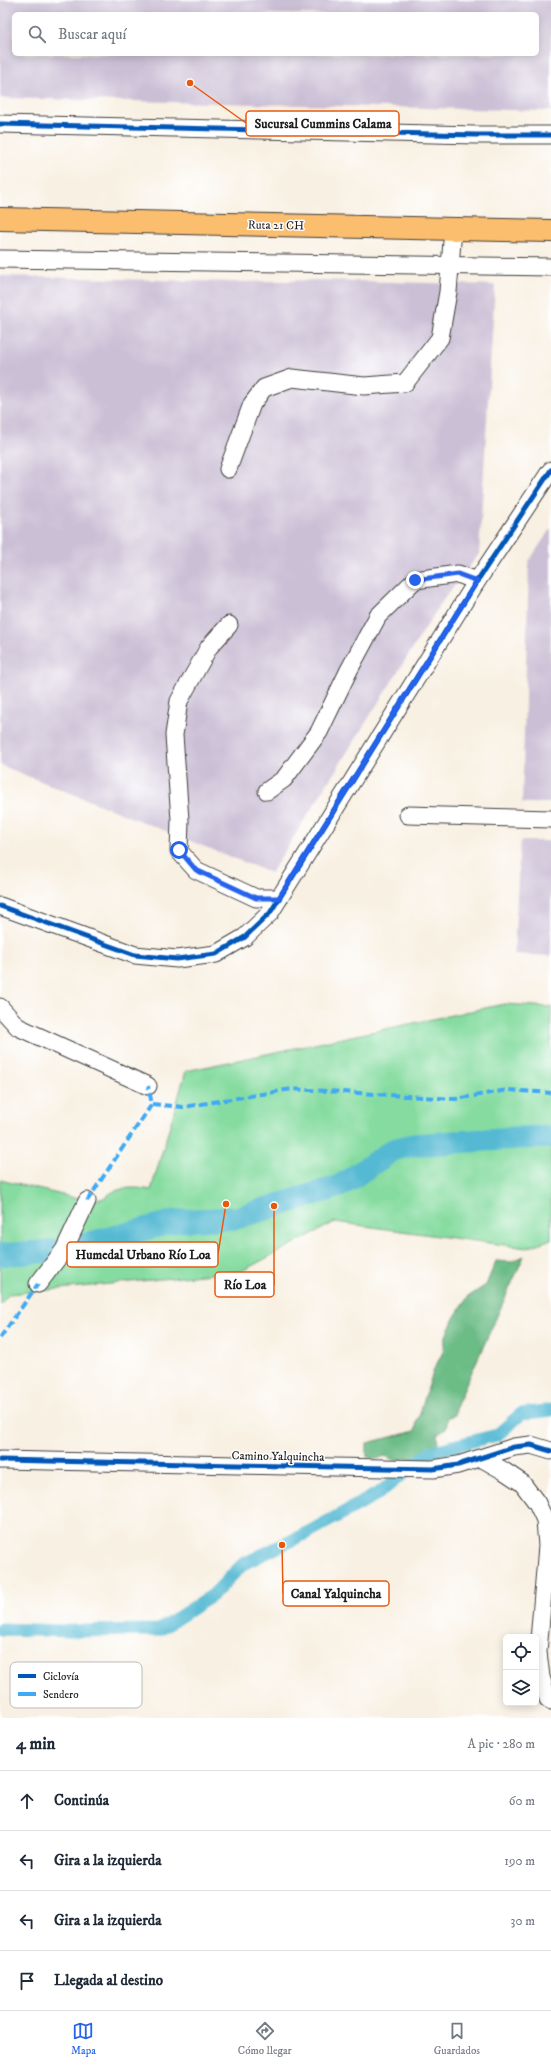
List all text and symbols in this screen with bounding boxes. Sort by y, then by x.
search box [12,12,539,56]
icon: search [26,23,48,45]
text: Buscar aquí [58,25,126,44]
callout: Sucursal Cummins Calama [246,111,399,136]
text: Sucursal Cummins Calama [255,116,392,132]
street label: Ruta 21 CH [248,218,304,233]
route end [406,571,424,589]
route start [170,841,188,859]
callout: Humedal Urbano Río Loa [67,1242,218,1267]
text: Humedal Urbano Río Loa [75,1247,211,1263]
callout: Río Loa [215,1272,274,1297]
text: Río Loa [224,1277,267,1293]
street label: Camino Yalquincha [231,1448,325,1465]
callout: Canal Yalquincha [283,1581,389,1606]
text: Canal Yalquincha [291,1586,382,1603]
map controls [503,1634,539,1706]
button: locate [503,1634,539,1670]
legend [10,1662,142,1708]
text: Ciclovía [43,1670,79,1684]
button: layers [503,1670,539,1706]
text: Sendero [43,1688,79,1702]
text: 4 min [16,1733,55,1755]
text: A pie · 280 m [468,1736,535,1752]
icon: ahead [16,1790,38,1812]
text: Continúa [54,1791,109,1810]
text: 60 m [509,1793,535,1809]
icon: left [16,1850,38,1872]
text: Gira a la izquierda [54,1851,162,1870]
text: 190 m [504,1853,535,1869]
icon: left [16,1910,38,1932]
text: Gira a la izquierda [54,1911,162,1930]
text: 30 m [511,1913,535,1929]
icon: arrive [16,1970,38,1992]
text: Llegada al destino [54,1971,163,1990]
tab: Mapa [71,2020,96,2058]
tab: Cómo llegar [238,2020,292,2058]
tab: Guardados [434,2020,480,2058]

